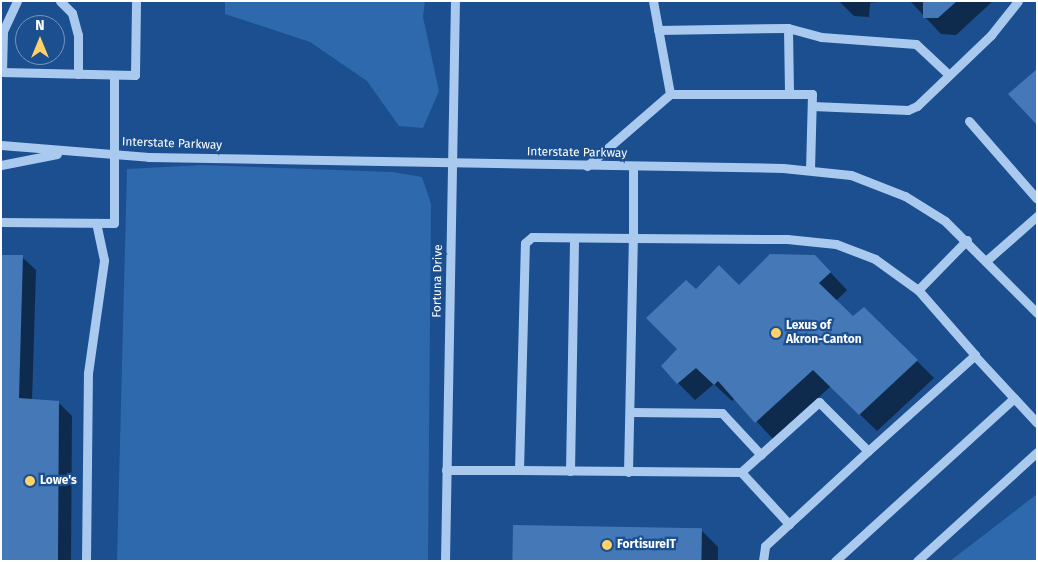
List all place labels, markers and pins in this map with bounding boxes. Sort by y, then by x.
place label: Lexus of Akron-Canton [786,319,862,347]
marker: Lexus of Akron-Canton [770,327,782,339]
place label: Lowe's [40,474,77,488]
marker: Lowe's [24,475,36,487]
place label: FortisureIT [617,538,676,552]
marker: FortisureIT [601,539,613,551]

